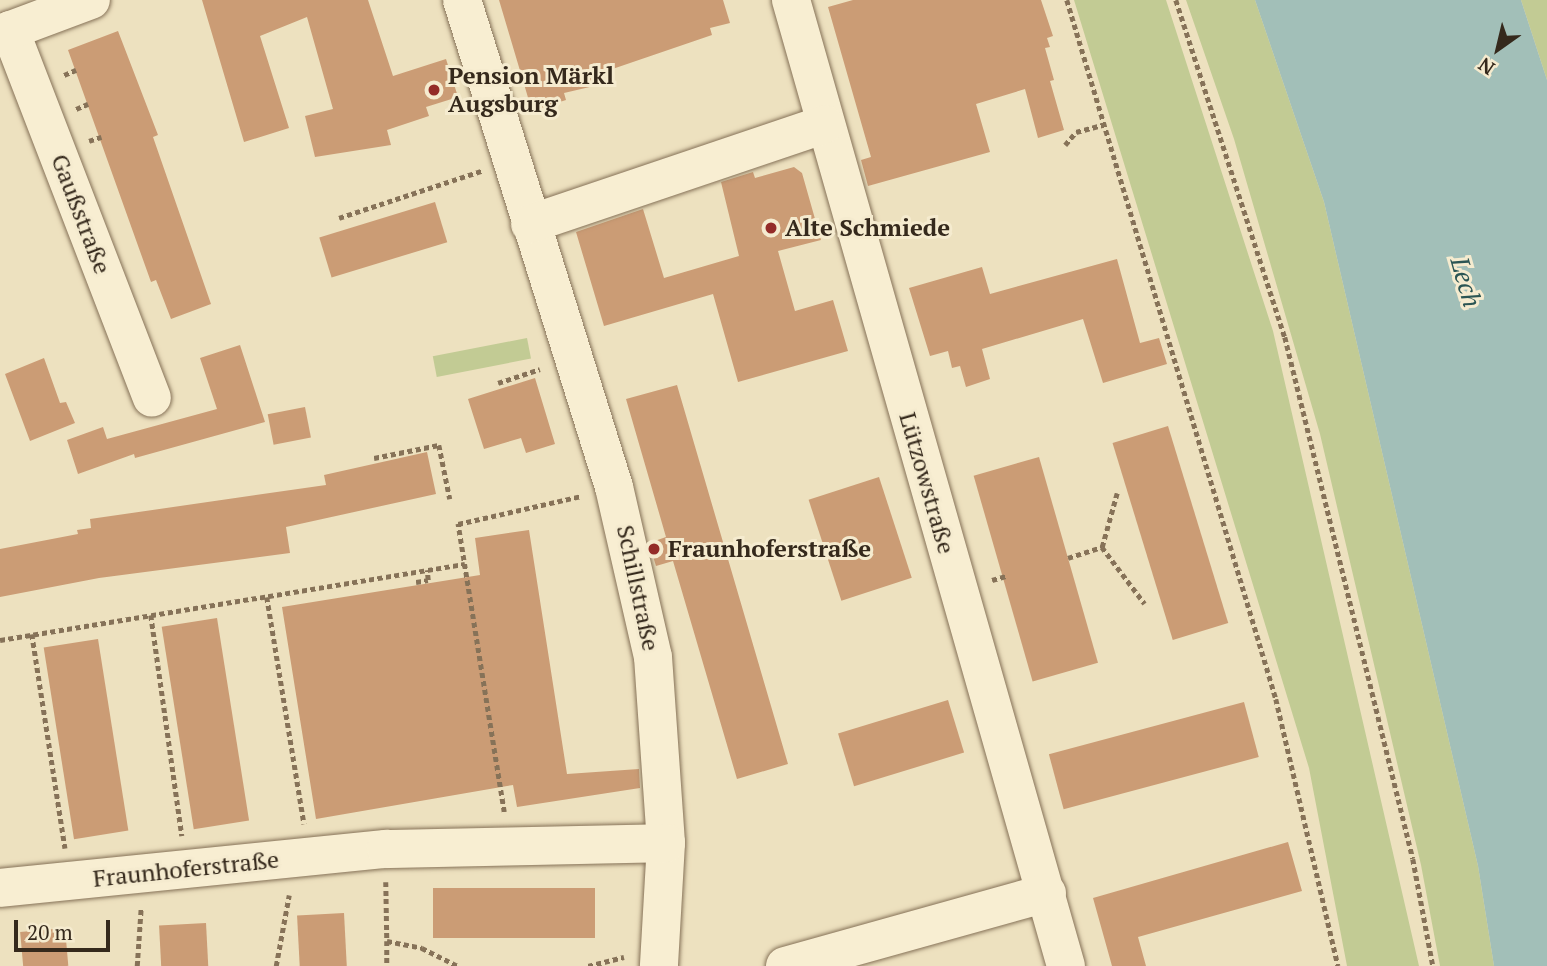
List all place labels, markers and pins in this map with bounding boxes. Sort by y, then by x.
place label: Pension Märkl Augsburg [448,62,614,118]
marker: Pension Märkl Augsburg [426,82,442,98]
place label: Alte Schmiede [785,214,950,242]
marker: Alte Schmiede [763,220,779,236]
place label: Fraunhoferstraße [668,535,871,563]
marker: Fraunhoferstraße [646,541,662,557]

